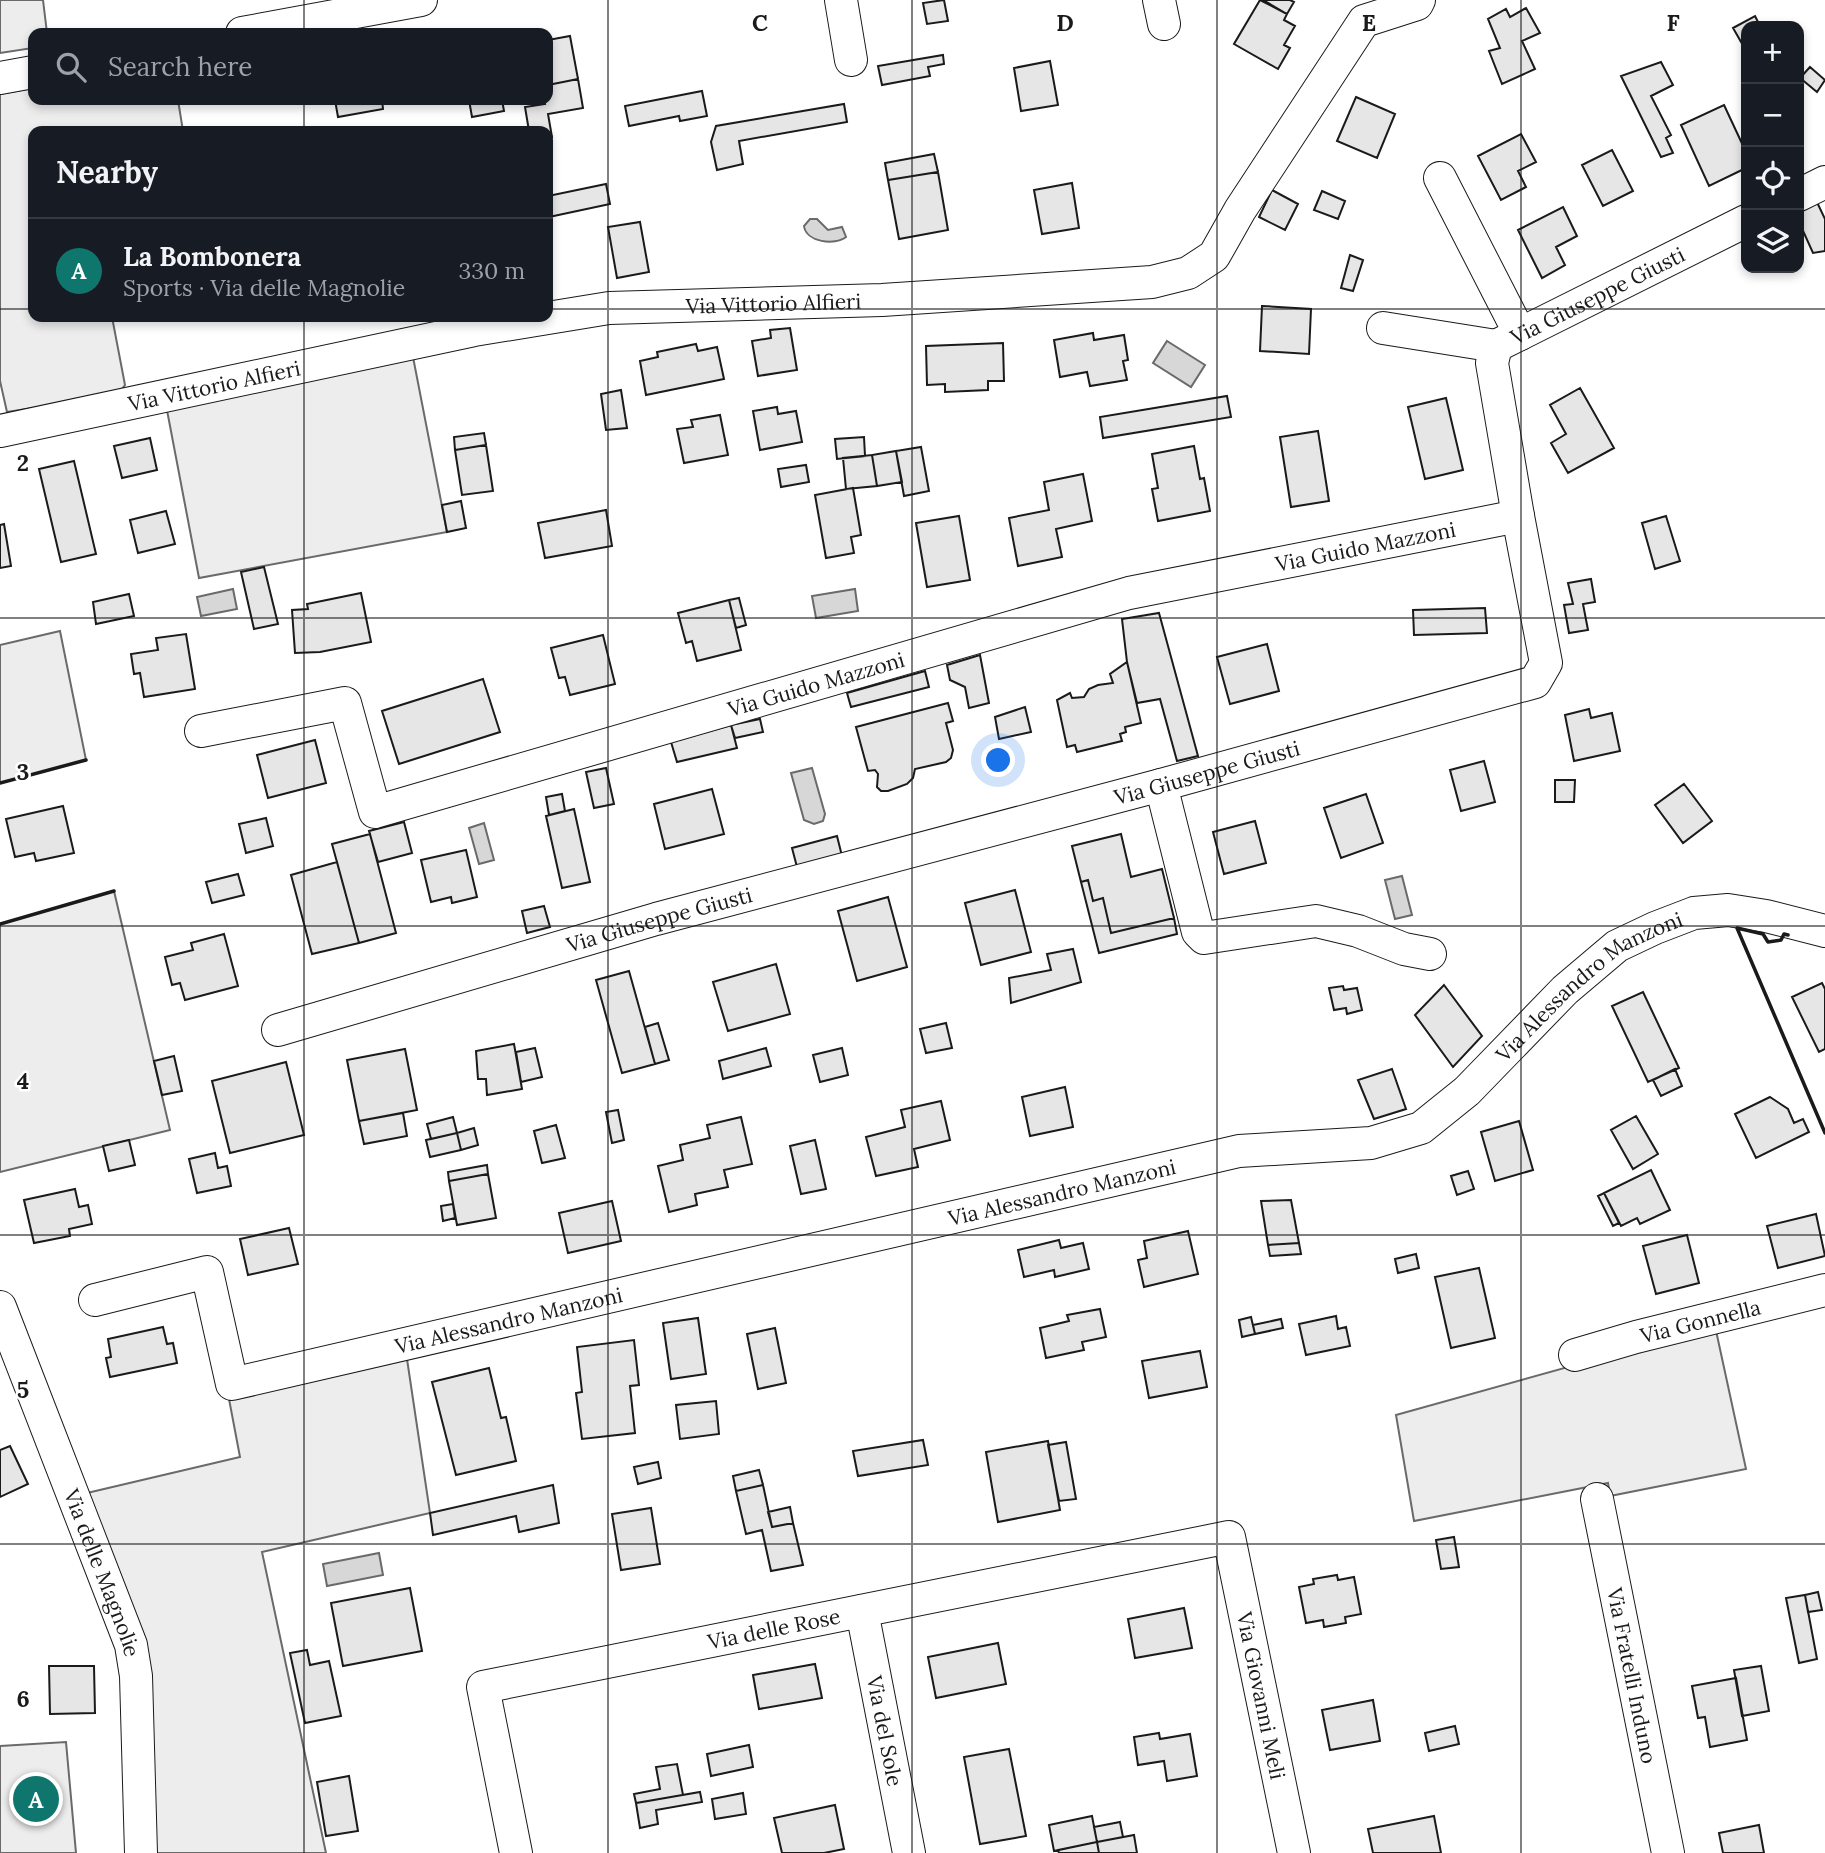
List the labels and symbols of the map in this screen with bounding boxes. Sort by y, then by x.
text: C [752,8,768,37]
text: D [1056,8,1074,37]
text: E [1362,8,1376,37]
text: F [1666,8,1680,37]
street label: Via Giuseppe Giusti [1505,240,1689,351]
street label: Via Vittorio Alfieri [684,287,862,319]
street label: Via Vittorio Alfieri [125,354,303,417]
text: 2 [17,448,29,477]
street label: Via Guido Mazzoni [1272,515,1458,577]
street label: Via Guido Mazzoni [724,645,908,723]
street label: Via Giuseppe Giusti [1110,734,1303,811]
your location [981,743,1015,777]
text: 3 [17,757,29,786]
street label: Via Giuseppe Giusti [562,881,755,958]
street label: Via Alessandro Manzoni [1489,905,1686,1068]
text: 4 [17,1066,29,1095]
street label: Via Alessandro Manzoni [944,1153,1178,1232]
street label: Via Alessandro Manzoni [391,1281,625,1360]
street label: Via Gonnella [1636,1293,1764,1349]
text: 5 [17,1375,29,1404]
street label: Via delle Magnolie [58,1484,146,1658]
street label: Via Fratelli Induno [1601,1584,1663,1766]
street label: Via delle Rose [704,1602,843,1655]
street label: Via Giovanni Meli [1231,1608,1292,1782]
street label: Via del Sole [861,1672,909,1788]
text: 6 [16,1684,30,1713]
pin: A [13,1773,59,1825]

